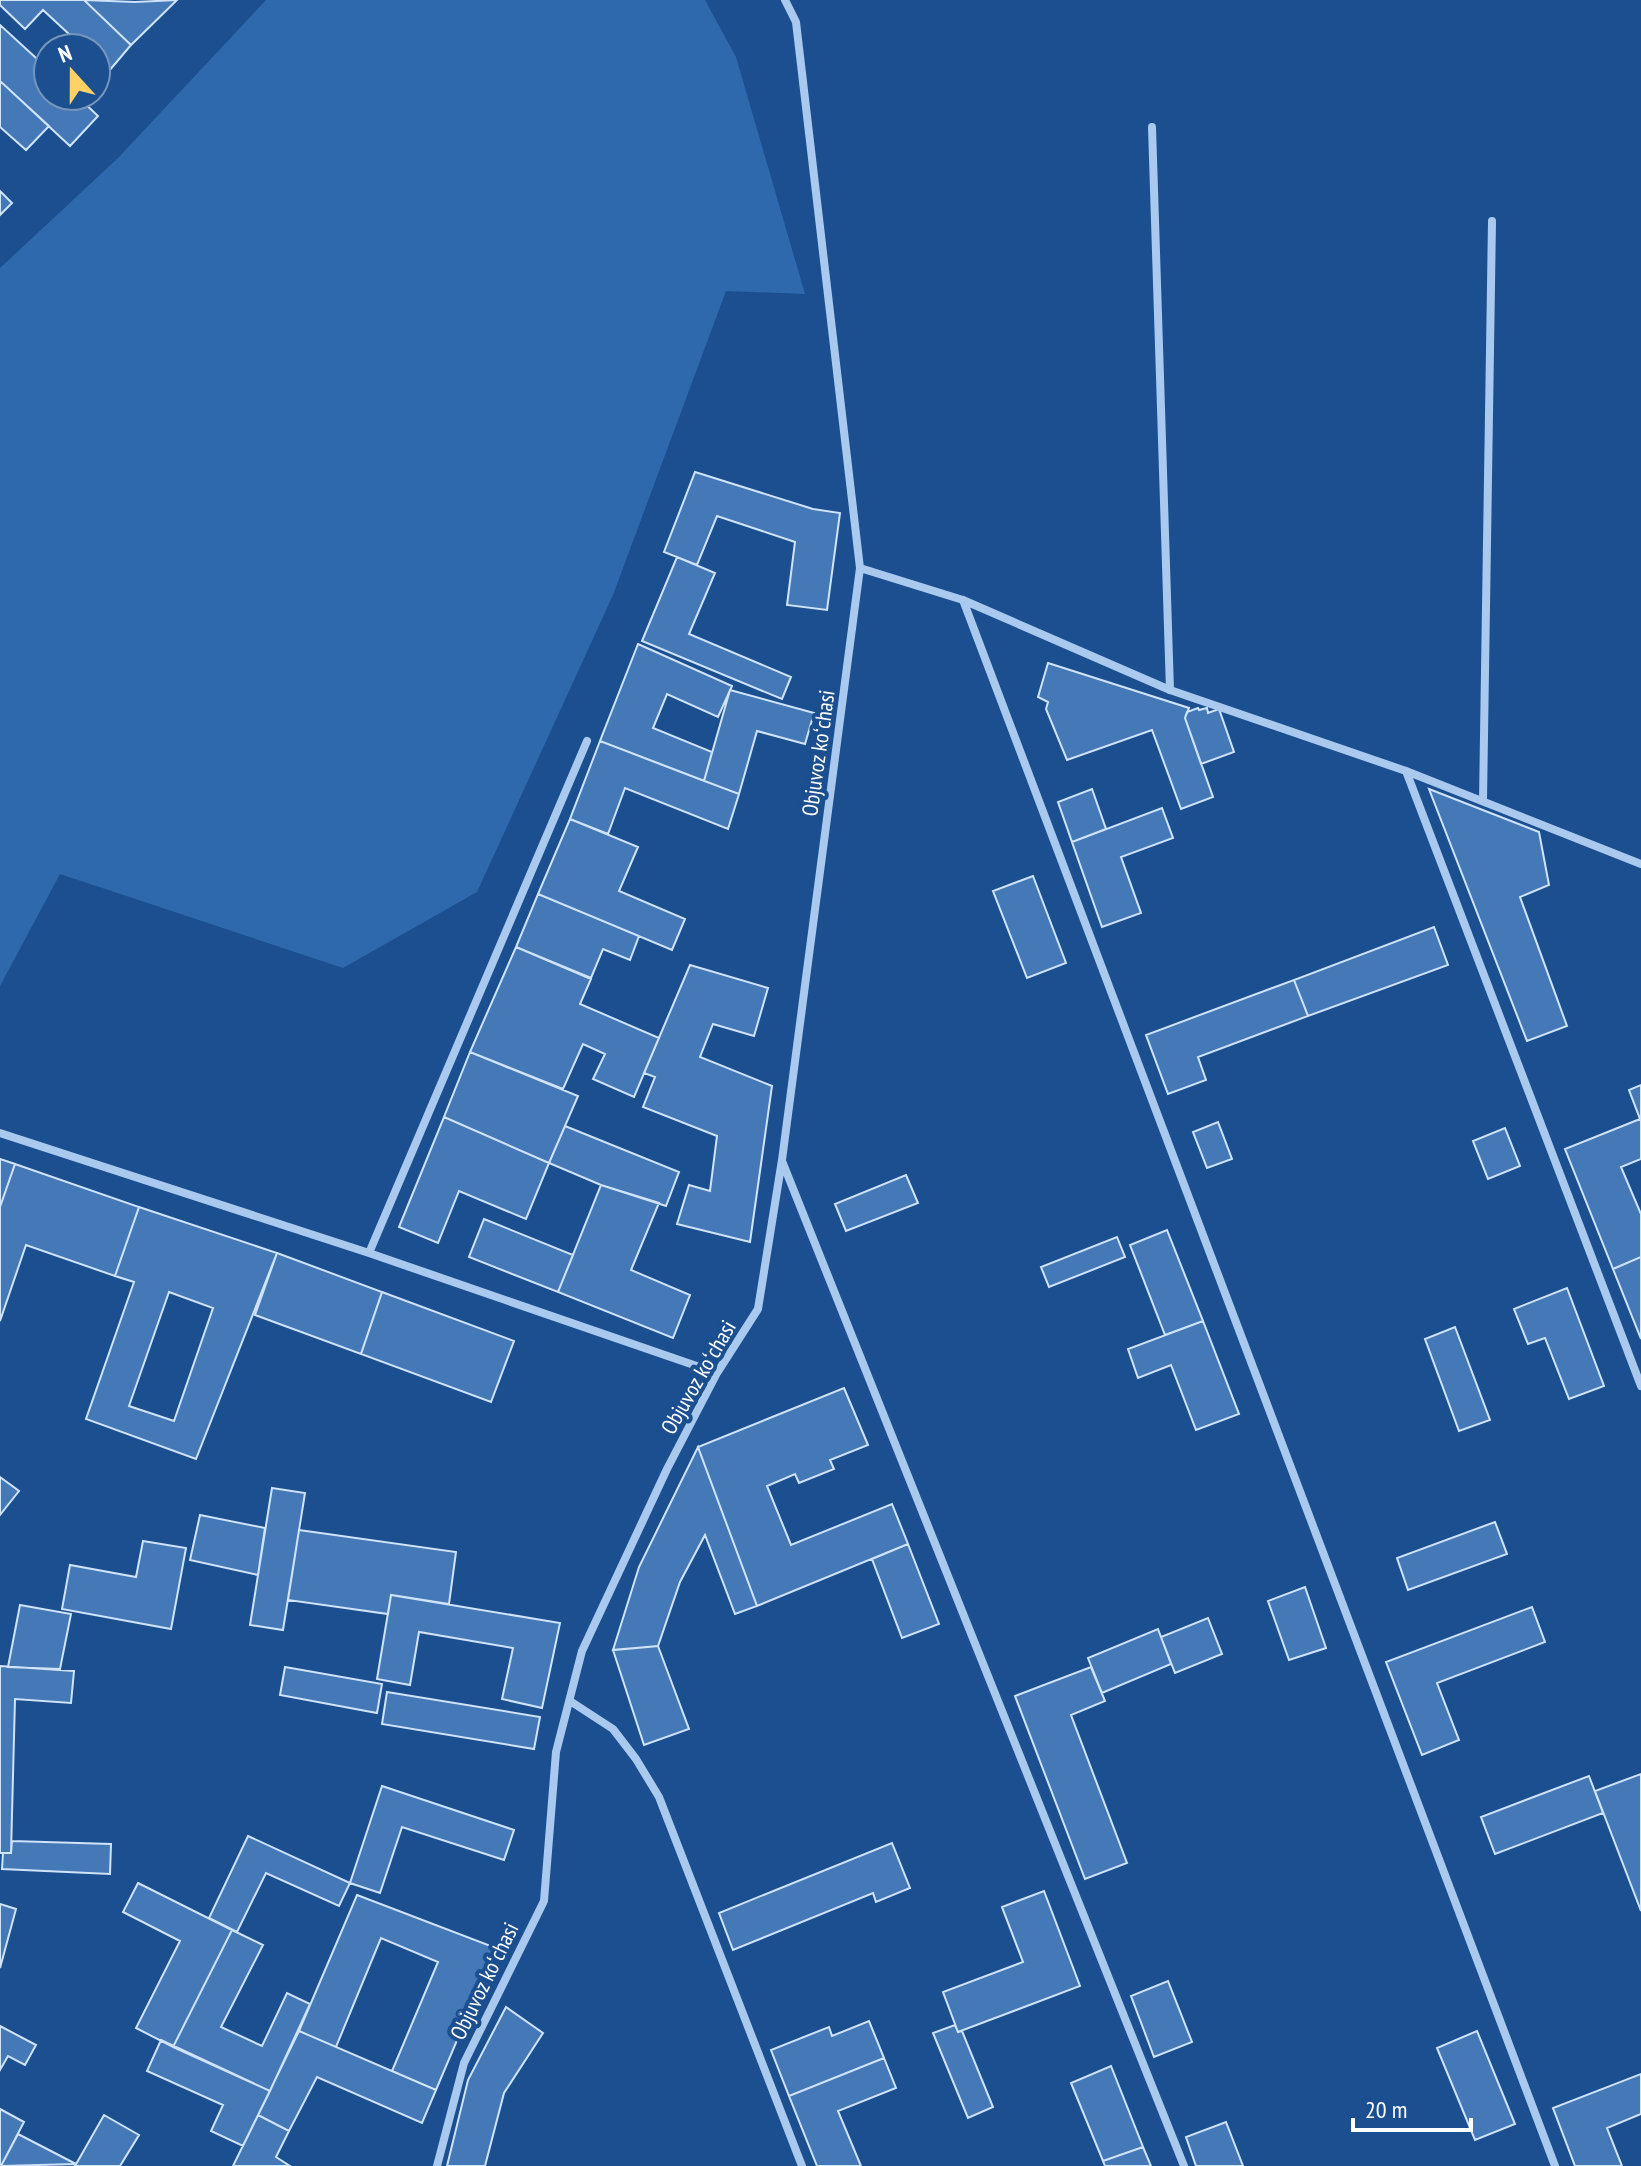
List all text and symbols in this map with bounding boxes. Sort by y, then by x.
north arrow [32,32,112,112]
text: N [54,38,75,69]
street label: Objuvoz koʻchasi [795,688,841,818]
street label: Objuvoz koʻchasi [654,1315,742,1439]
street label: Objuvoz koʻchasi [444,1918,524,2044]
scale bar [1353,2082,1471,2132]
text: 20 m [1365,2094,1407,2125]

